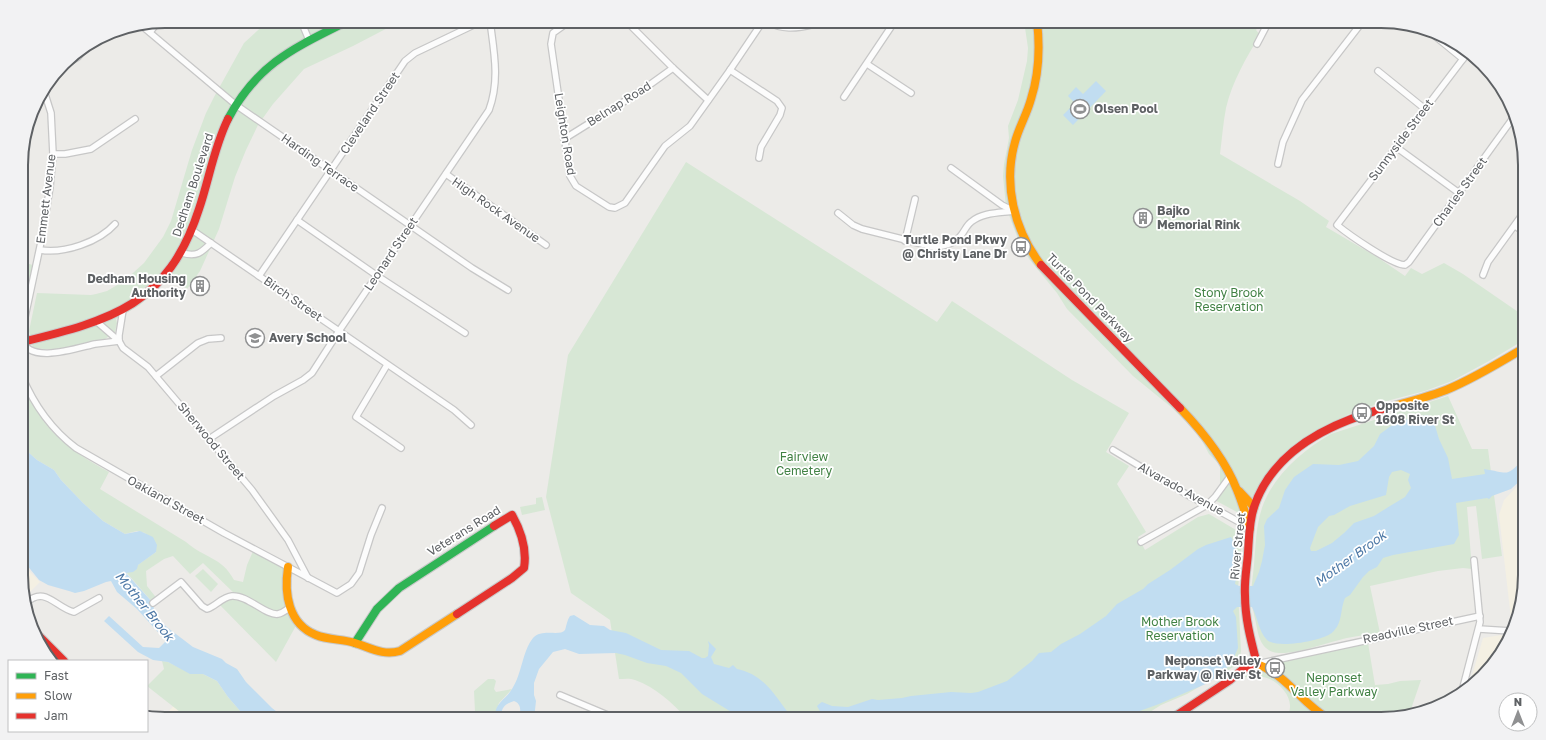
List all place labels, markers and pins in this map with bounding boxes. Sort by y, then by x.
sports icon: Olsen Pool [1069,98,1091,120]
place label: Olsen Pool [1094,101,1158,116]
place label: Bajko Memorial Rink [1157,203,1240,232]
building icon: Bajko Memorial Rink [1132,207,1154,229]
place label: Turtle Pond Pkwy @ Christy Lane Dr [902,232,1008,261]
bus stop icon: Turtle Pond Pkwy @ Christy Lane Dr [1010,236,1032,258]
place label: Dedham Housing Authority [87,271,187,300]
building icon: Dedham Housing Authority [189,275,211,297]
school or university icon: Avery School [244,327,266,349]
place label: Avery School [269,330,347,345]
place label: Opposite 1608 River St [1376,398,1455,427]
bus stop icon: Opposite 1608 River St [1351,402,1373,424]
place label: Neponset Valley Parkway @ River St [1147,653,1262,682]
bus stop icon: Neponset Valley Parkway @ River St [1264,657,1286,679]

